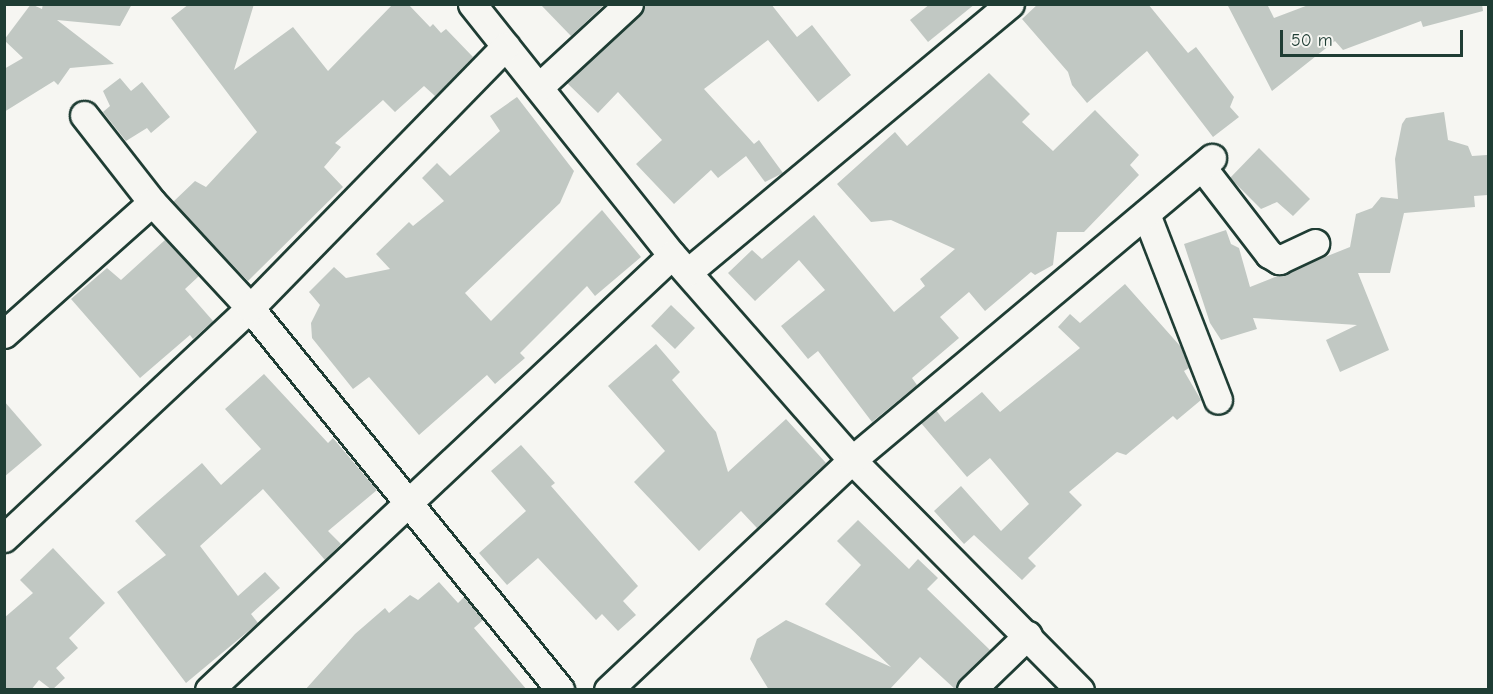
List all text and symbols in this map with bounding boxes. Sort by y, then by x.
scale bar [1283,18,1466,56]
text: 50 m [1291,30,1333,51]

